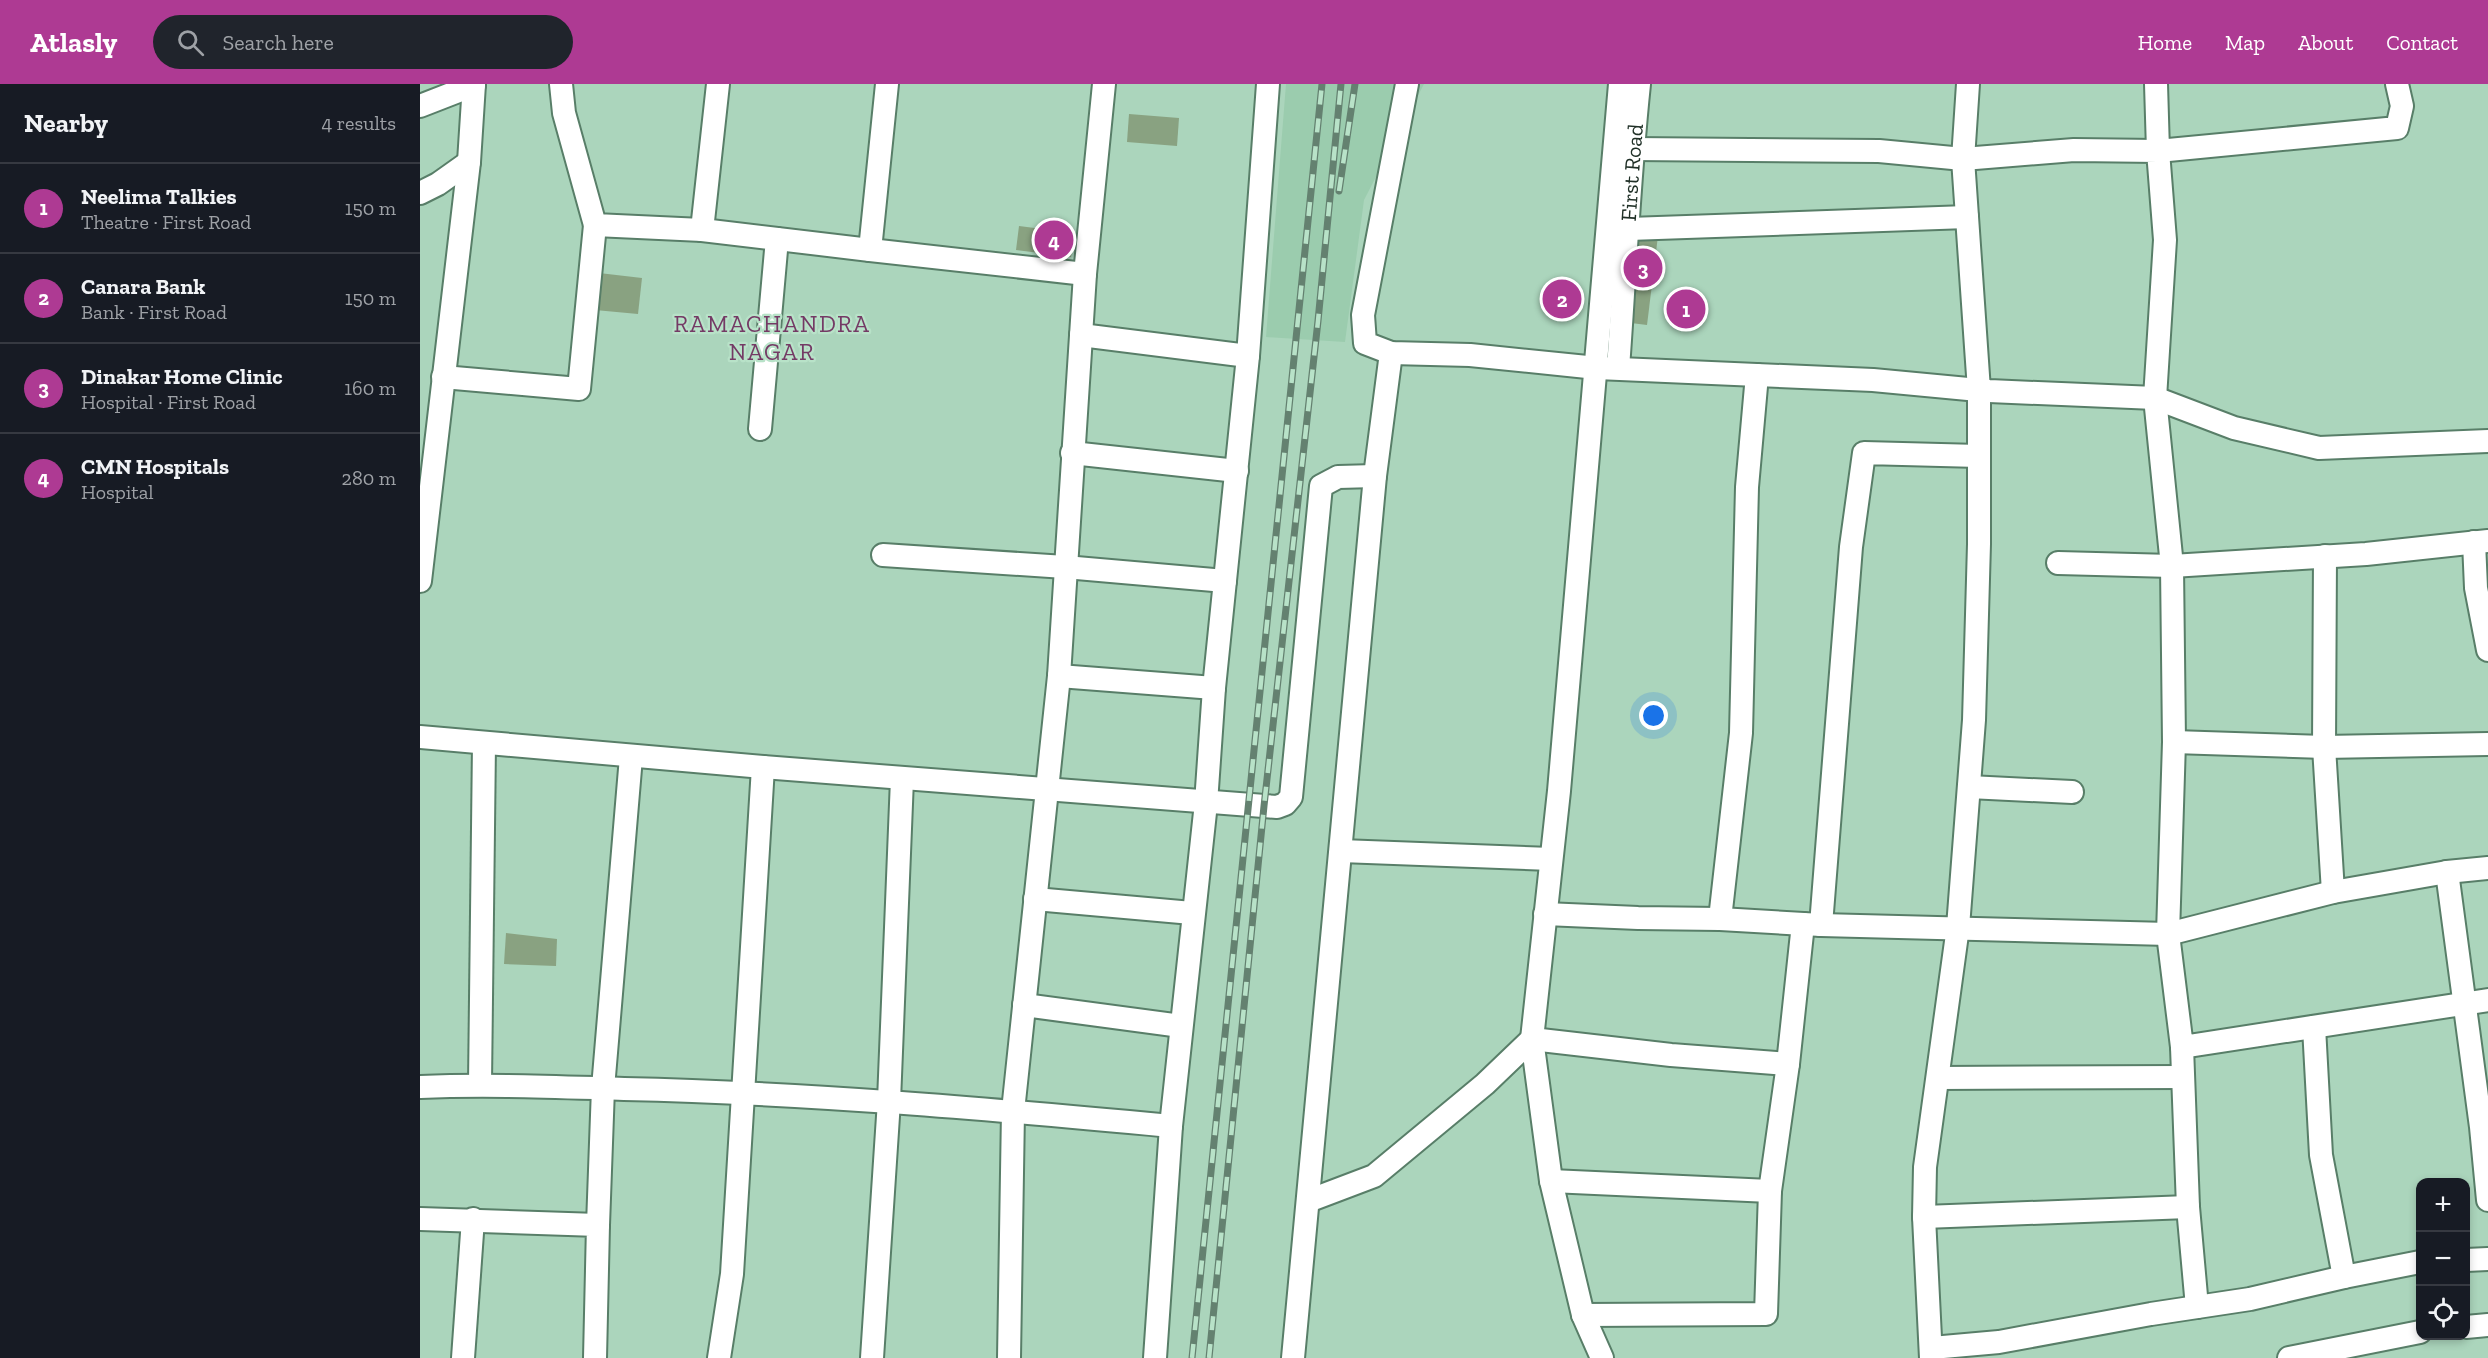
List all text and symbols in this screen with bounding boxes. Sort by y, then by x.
search box [153,15,573,69]
text: Atlasly [30,26,117,59]
icon: search [174,26,207,59]
text: Search here [222,29,334,56]
text: Home [2138,30,2192,55]
text: Map [2225,30,2265,55]
text: About [2298,30,2353,55]
text: Contact [2386,30,2458,55]
text: Nearby [24,107,108,139]
text: 4 results [321,111,396,135]
street label: First Road [1614,122,1649,222]
text: Neelima Talkies [81,183,237,210]
text: 1 [39,196,48,220]
text: 150 m [345,196,396,220]
text: Theatre · First Road [81,210,251,234]
pin: 4 [1034,218,1074,262]
pin: 3 [1624,246,1662,291]
text: Canara Bank [81,273,205,300]
pin: 2 [1542,276,1582,322]
text: 2 [38,286,49,310]
text: 150 m [345,286,396,310]
pin: 1 [1666,286,1706,332]
text: Bank · First Road [81,300,227,324]
district label: RAMACHANDRA NAGAR [674,309,870,366]
text: Dinakar Home Clinic [81,363,283,390]
text: 3 [38,376,49,400]
text: 160 m [344,376,396,400]
text: Hospital · First Road [81,390,256,414]
text: CMN Hospitals [81,453,229,480]
text: 4 [38,466,49,490]
text: 280 m [342,466,396,490]
text: Hospital [81,480,154,504]
your location [1639,701,1668,730]
map controls [2416,1178,2470,1340]
button: + [2416,1178,2470,1232]
button: − [2416,1232,2470,1286]
button: locate [2416,1286,2470,1340]

